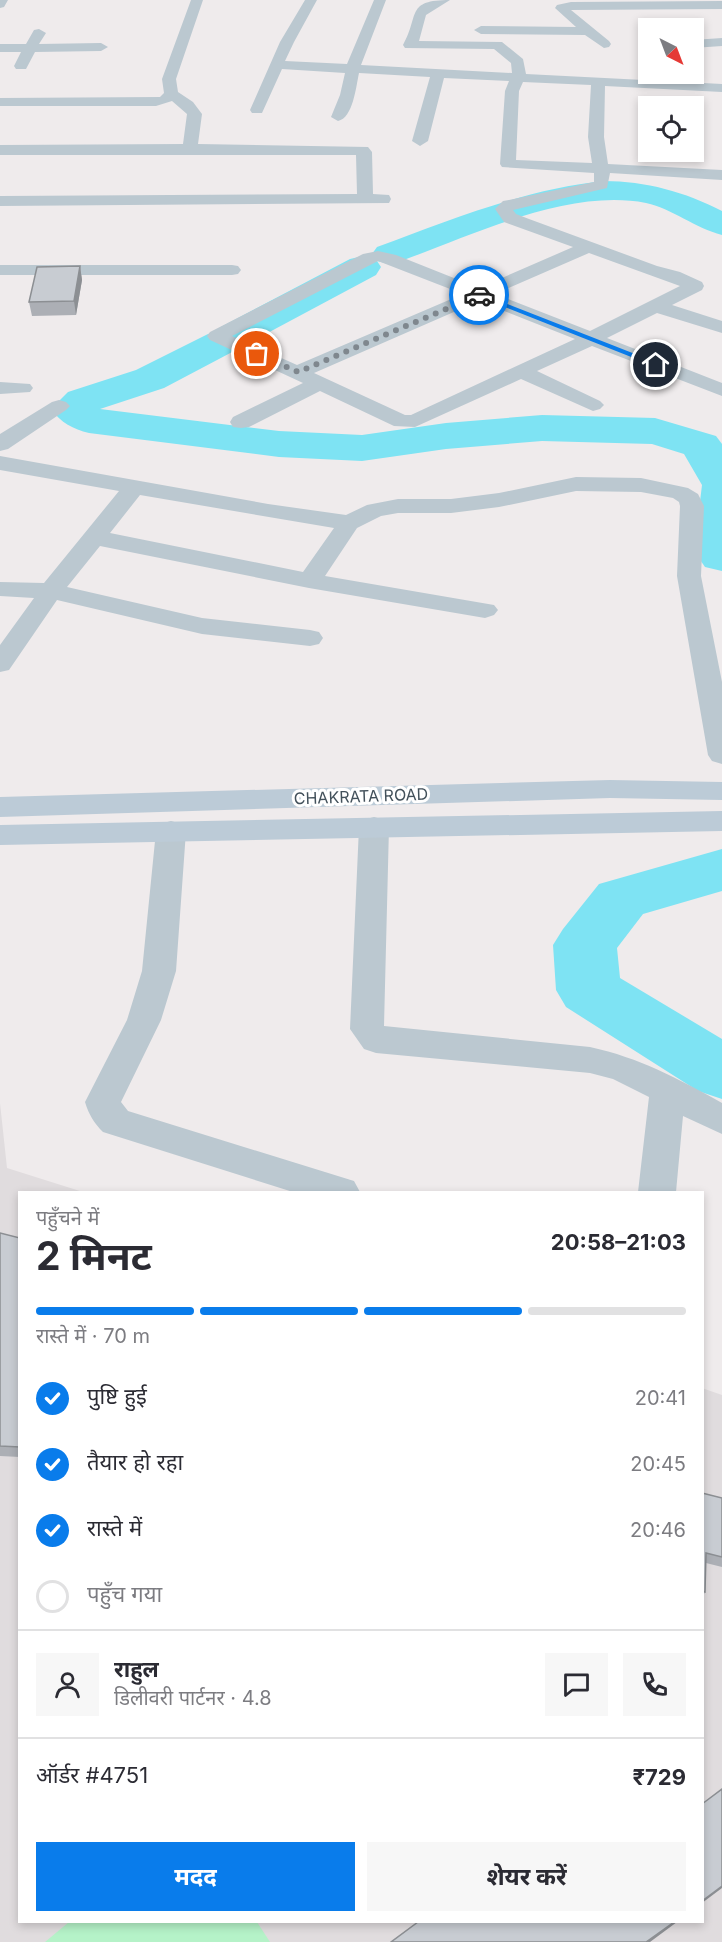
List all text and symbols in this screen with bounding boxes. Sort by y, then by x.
north arrow [638,18,704,84]
map controls [638,18,704,162]
button: locate [638,96,704,162]
courier [449,265,509,325]
icon: car [463,279,496,312]
pin [231,328,282,379]
icon: bag [240,337,273,370]
pin [630,339,681,390]
icon: home [639,348,672,381]
street label: CHAKRATA ROAD [293,784,429,808]
text: पहुँचने में [36,1206,99,1230]
text: 20:58–21:03 [551,1229,686,1255]
text: 2 मिनट [36,1232,152,1279]
text: रास्ते में · 70 m [36,1324,150,1348]
icon: check [36,1382,69,1415]
text: पुष्टि हुई [87,1383,147,1409]
text: 20:41 [635,1386,686,1410]
icon: check [36,1448,69,1481]
text: तैयार हो रहा [87,1449,183,1475]
text: 20:45 [630,1452,686,1476]
icon: check [36,1514,69,1547]
text: रास्ते में [87,1515,142,1541]
text: 20:46 [630,1518,686,1542]
text: पहुँच गया [87,1581,162,1607]
button: person [36,1653,99,1716]
button: chat [545,1653,608,1716]
button: phone [623,1653,686,1716]
text: राहुल [114,1656,159,1682]
text: डिलीवरी पार्टनर · 4.8 [114,1686,272,1710]
text: ऑर्डर #4751 [36,1762,148,1788]
text: ₹729 [632,1764,686,1790]
button: मदद [36,1842,355,1911]
button: शेयर करें [367,1842,686,1911]

